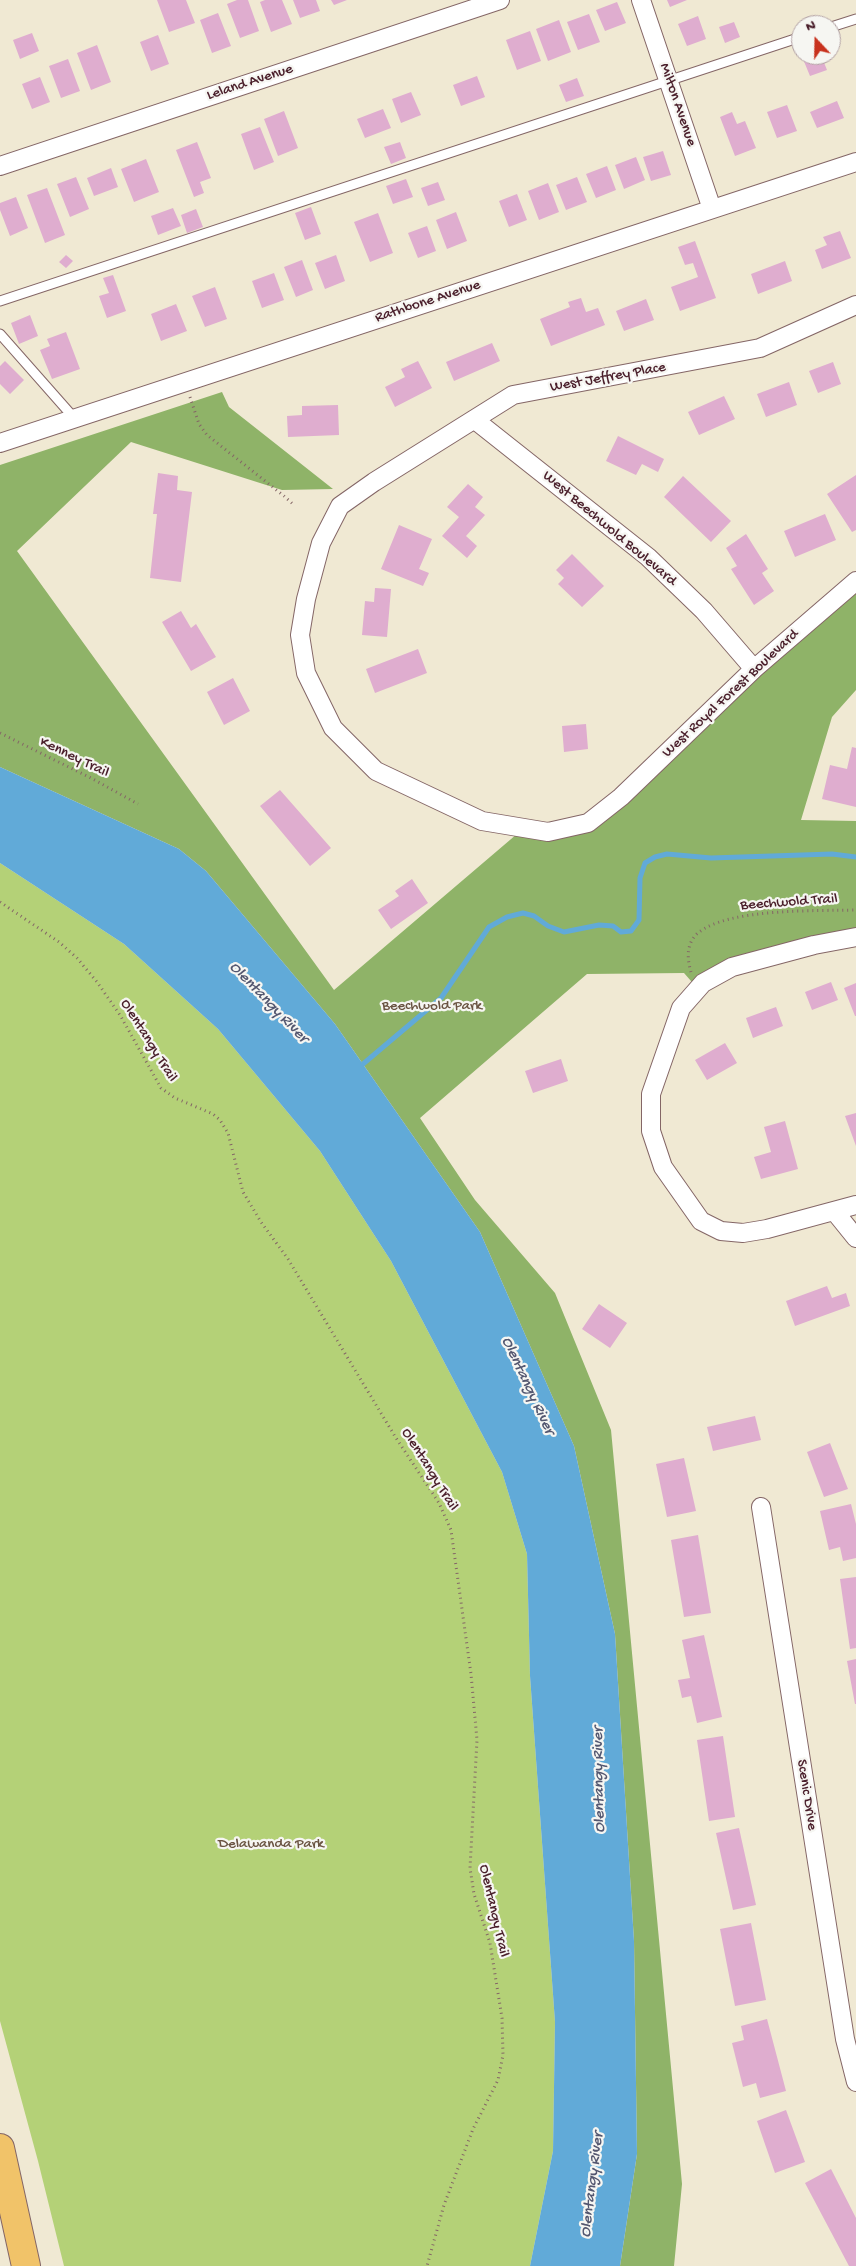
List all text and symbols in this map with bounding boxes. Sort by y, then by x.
north arrow [791,15,841,65]
text: N [803,17,818,36]
street label: Leland Avenue [205,61,295,105]
street label: Milton Avenue [654,61,700,149]
street label: Rathbone Avenue [373,277,483,327]
street label: West Jeffrey Place [549,359,667,397]
street label: West Beechwold Boulevard [538,468,680,590]
street label: West Royal Forest Boulevard [659,626,803,762]
street label: Kenney Trail [36,733,112,783]
street label: Beechwold Trail [740,891,838,915]
water label: Olentangy River [224,958,312,1048]
street label: Olentangy Trail [115,996,181,1086]
park label: Beechwold Park [382,998,482,1016]
water label: Olentangy River [496,1334,558,1438]
street label: Olentangy Trail [396,1425,462,1515]
water label: Olentangy River [589,1727,611,1833]
street label: Scenic Drive [792,1758,820,1832]
park label: Delawanda Park [218,1836,324,1854]
street label: Olentangy Trail [474,1863,512,1959]
water label: Olentangy River [577,2131,609,2239]

